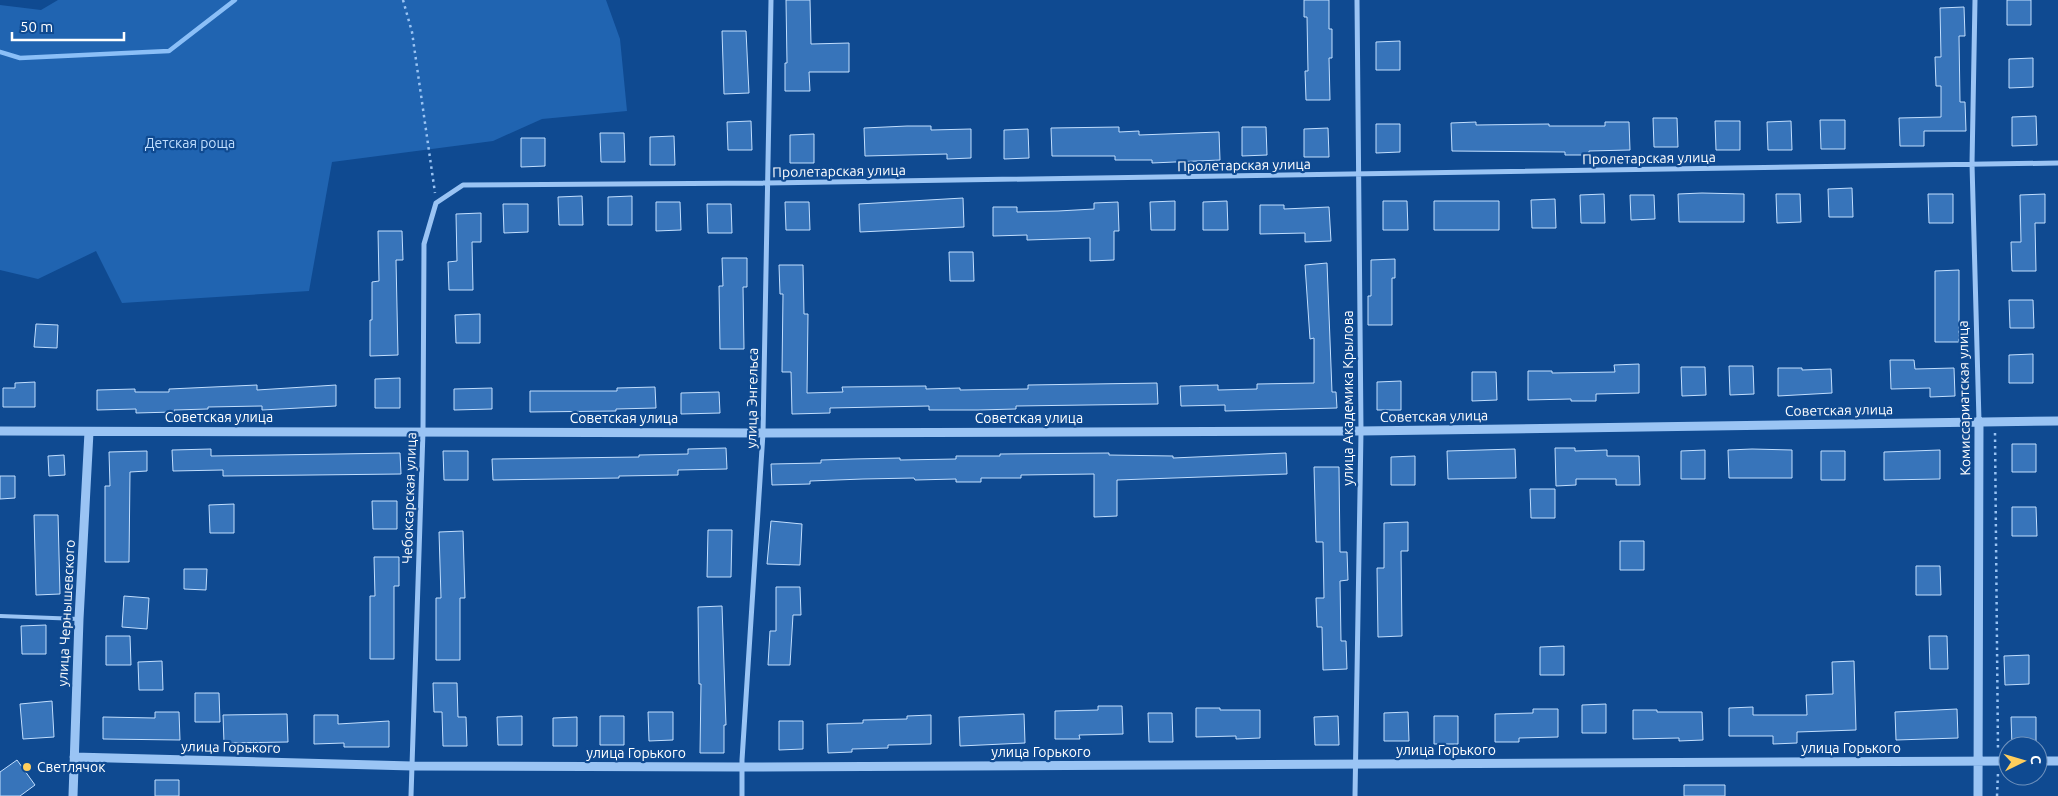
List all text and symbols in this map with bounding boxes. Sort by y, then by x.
scale bar [12,10,125,42]
text: 50 m [20,18,53,35]
park label: Детская роща [145,135,235,151]
street label: Пролетарская улица [1582,149,1716,167]
street label: Пролетарская улица [1177,156,1311,174]
street label: Пролетарская улица [772,162,906,180]
street label: улица Академика Крылова [1340,310,1356,486]
street label: Комиссариатская улица [1955,320,1973,476]
street label: улица Энгельса [743,347,761,449]
street label: Советская улица [1785,401,1893,419]
street label: Советская улица [1380,407,1488,425]
street label: Советская улица [165,409,273,425]
street label: Советская улица [570,410,678,426]
street label: Советская улица [975,410,1083,426]
street label: Чебоксарская улица [399,432,419,564]
street label: улица Чернышевского [54,539,78,687]
north arrow [1998,736,2048,786]
street label: улица Горького [181,738,281,756]
street label: улица Горького [1801,740,1901,756]
street label: улица Горького [1396,742,1496,758]
street label: улица Горького [991,744,1091,760]
street label: улица Горького [586,745,686,761]
text: С [2028,755,2044,765]
place label: Светлячок [37,759,105,775]
marker: Светлячок [21,761,33,773]

